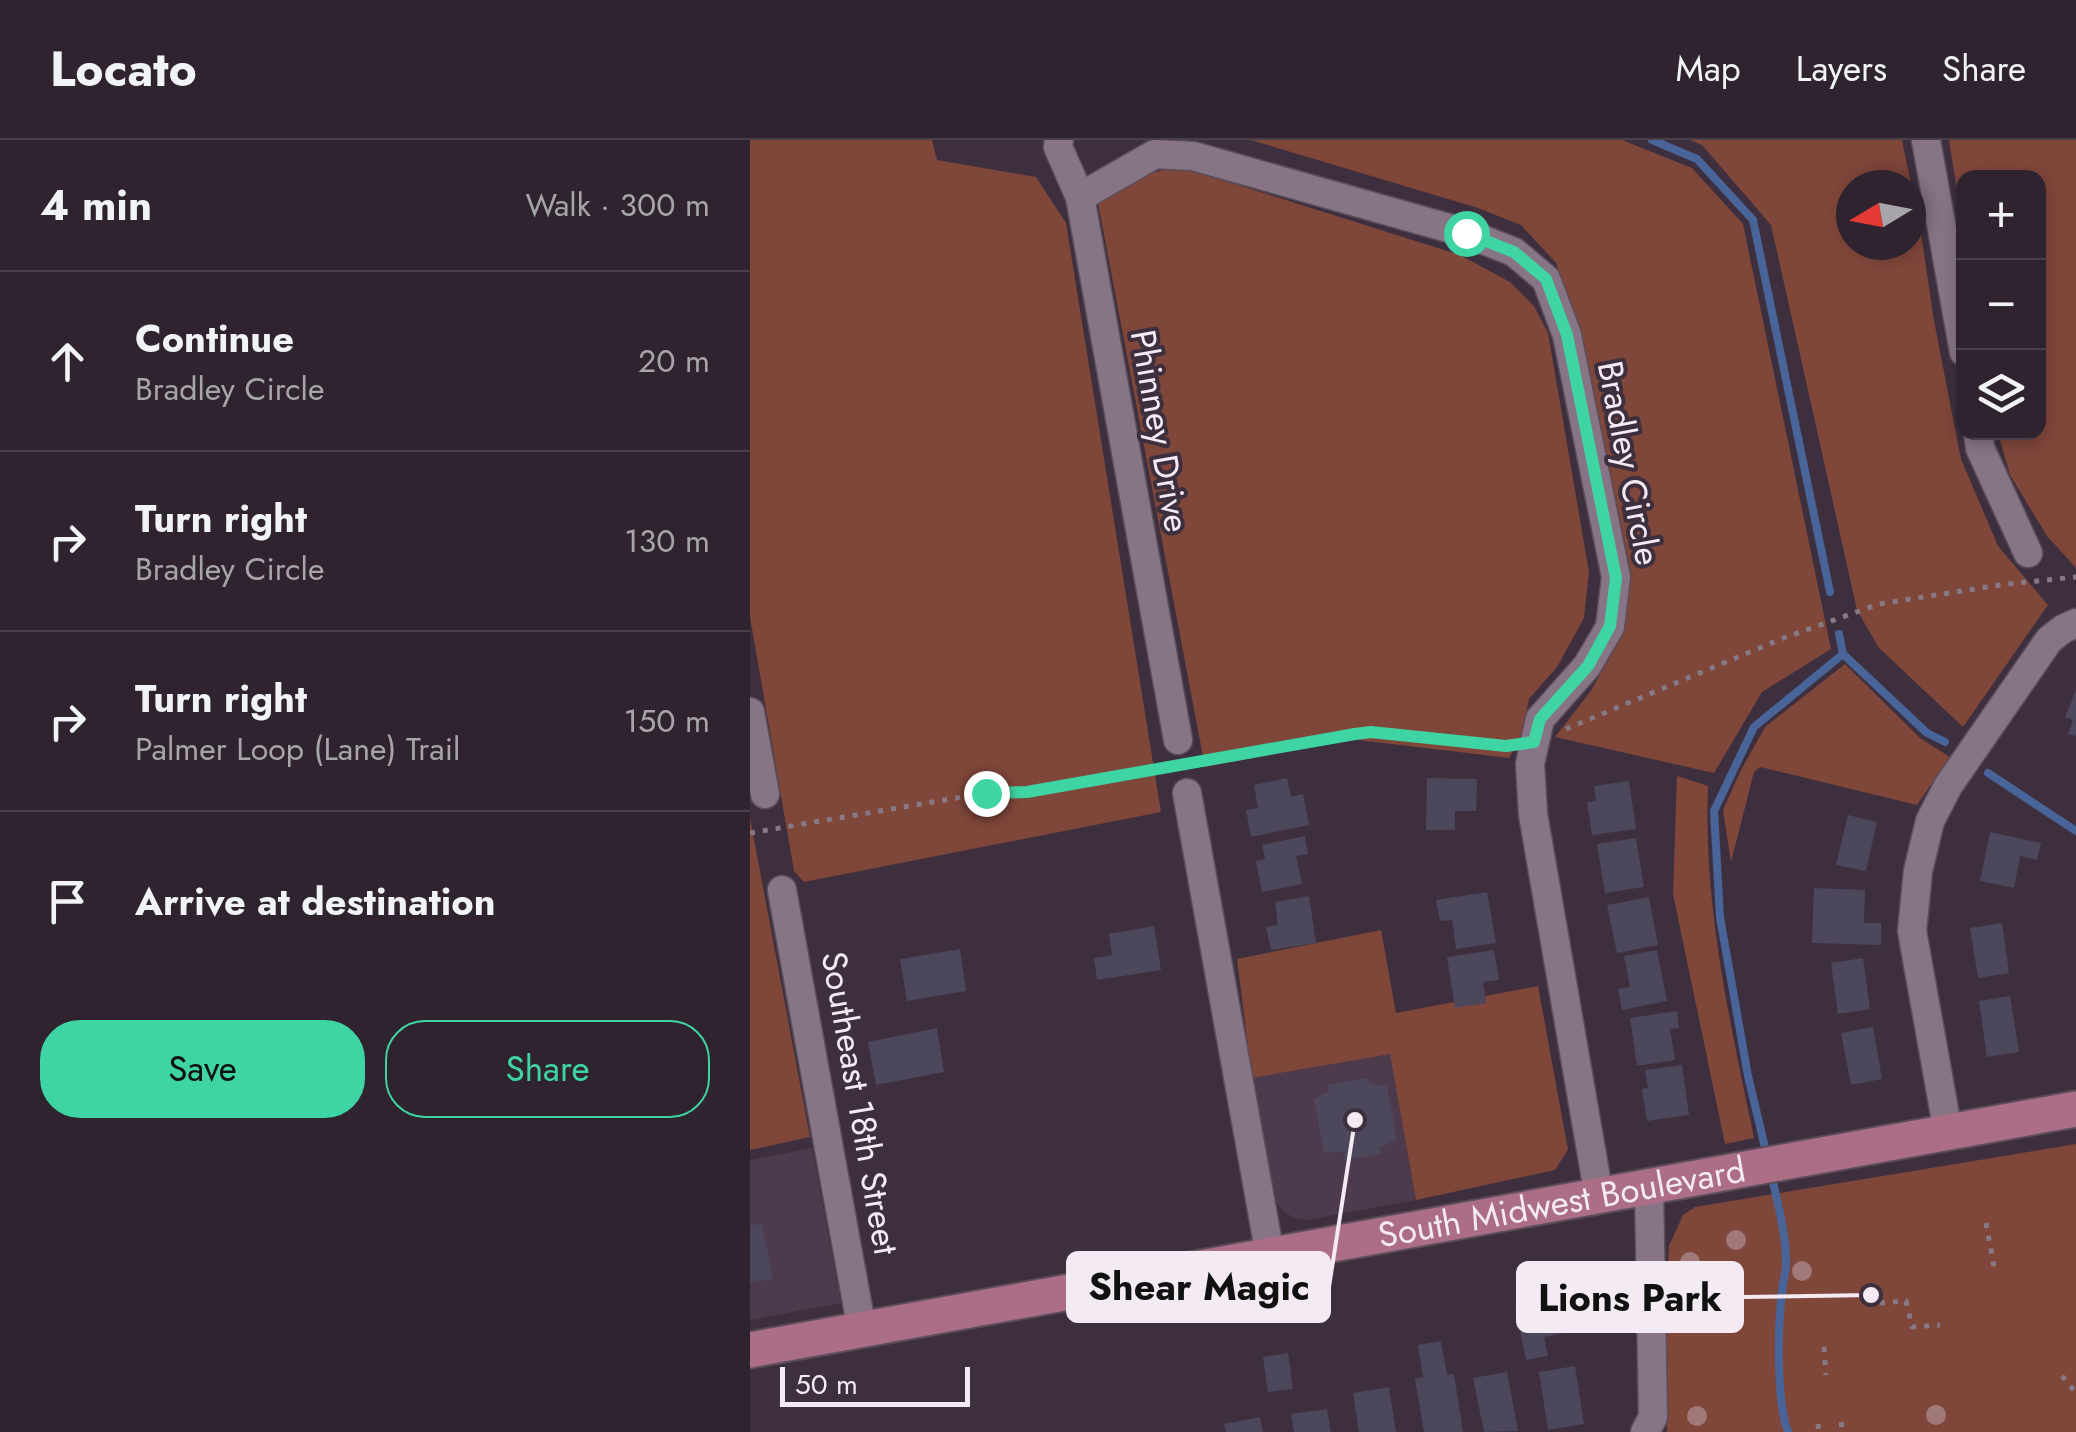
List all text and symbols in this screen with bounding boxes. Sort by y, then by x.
text: Locato [50,35,197,104]
text: Map [1676,44,1741,94]
text: Layers [1796,44,1887,94]
text: Share [1942,44,2026,94]
north arrow [1836,170,1926,260]
map controls [1956,170,2046,440]
button: + [1956,170,2046,260]
text: 4 min [40,175,152,236]
text: Walk · 300 m [525,182,710,228]
route start [1444,211,1490,257]
button: − [1956,260,2046,350]
text: Continue [135,311,294,366]
street label: Phinney Drive [1118,326,1202,536]
icon: ahead [40,334,95,389]
text: 20 m [638,338,710,384]
button: layers [1956,350,2046,440]
street label: Bradley Circle [1585,357,1673,569]
text: Bradley Circle [135,366,324,412]
text: Turn right [135,491,307,546]
icon: right [40,514,95,569]
text: 130 m [624,518,710,564]
text: Bradley Circle [135,546,324,592]
text: Turn right [135,671,307,726]
icon: right [40,694,95,749]
text: 150 m [624,698,710,744]
text: Palmer Loop (Lane) Trail [135,726,460,772]
route end [964,771,1010,817]
icon: arrive [40,874,95,929]
text: Arrive at destination [135,874,496,929]
street label: Southeast 18th Street [809,948,911,1259]
button: Save [40,1020,365,1118]
button: Share [385,1020,710,1118]
street label: South Midwest Boulevard [1374,1145,1749,1260]
callout: Shear Magic [1068,1253,1329,1321]
text: Shear Magic [1088,1259,1310,1314]
callout: Lions Park [1518,1263,1742,1331]
text: Lions Park [1538,1270,1722,1325]
scale bar [780,1362,970,1406]
text: 50 m [795,1364,858,1405]

